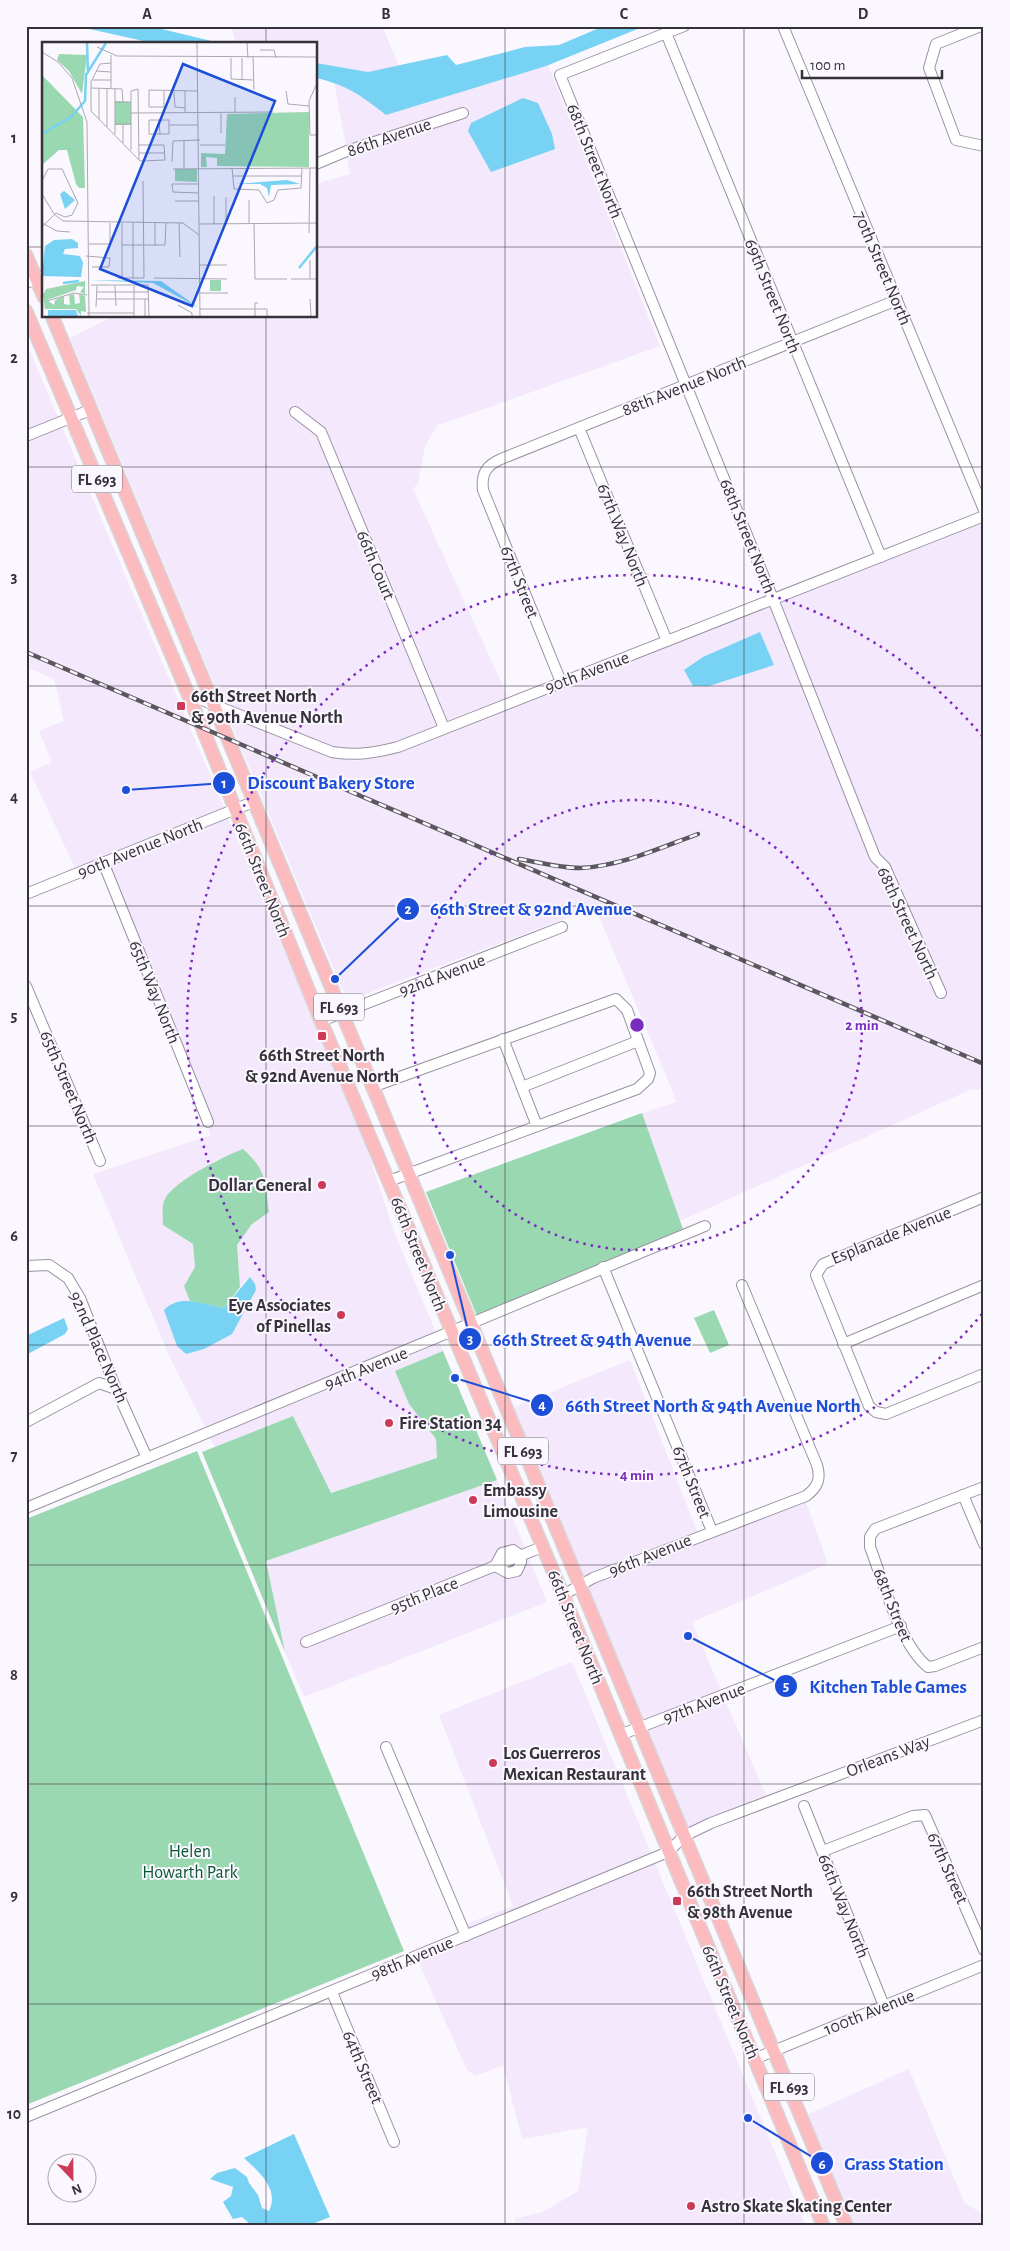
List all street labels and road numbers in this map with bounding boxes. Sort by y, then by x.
street label: 68th Street North [563,101,625,221]
street label: 86th Avenue [345,115,434,161]
street label: 70th Street North [850,209,914,328]
street label: 69th Street North [741,237,803,356]
street label: 88th Avenue North [620,354,749,420]
road number: FL 693 [72,466,122,492]
street label: 68th Street North [716,476,778,596]
street label: 67th Way North [593,481,651,589]
street label: 66th Court [352,528,398,603]
street label: 67th Street [496,544,542,621]
street label: 90th Avenue [543,649,632,697]
street label: 90th Avenue North [75,816,205,882]
street label: 66th Street North [231,821,293,940]
street label: 68th Street North [873,864,941,982]
street label: 65th Way North [125,938,183,1046]
street label: 92nd Avenue [397,951,488,1001]
road number: FL 693 [314,994,364,1020]
street label: 65th Street North [36,1028,100,1147]
street label: 66th Street North [387,1195,449,1314]
street label: Esplanade Avenue [829,1204,954,1268]
street label: 92nd Place North [65,1289,131,1406]
street label: 94th Avenue [322,1344,410,1394]
road number: FL 693 [498,1438,548,1464]
street label: 67th Street [668,1444,714,1521]
street label: 96th Avenue [606,1531,694,1581]
street label: 68th Street [869,1566,915,1645]
street label: 66th Street North [544,1568,606,1687]
street label: 95th Place [388,1574,461,1618]
street label: 97th Avenue [661,1680,748,1728]
street label: Orleans Way [844,1733,933,1781]
street label: 67th Street [923,1830,971,1907]
street label: 66th Way North [814,1852,872,1961]
street label: 98th Avenue [369,1934,456,1984]
street label: 66th Street North [698,1943,762,2062]
street label: 100th Avenue [822,1987,917,2039]
street label: 64th Street [339,2028,386,2107]
road number: FL 693 [764,2074,814,2100]

